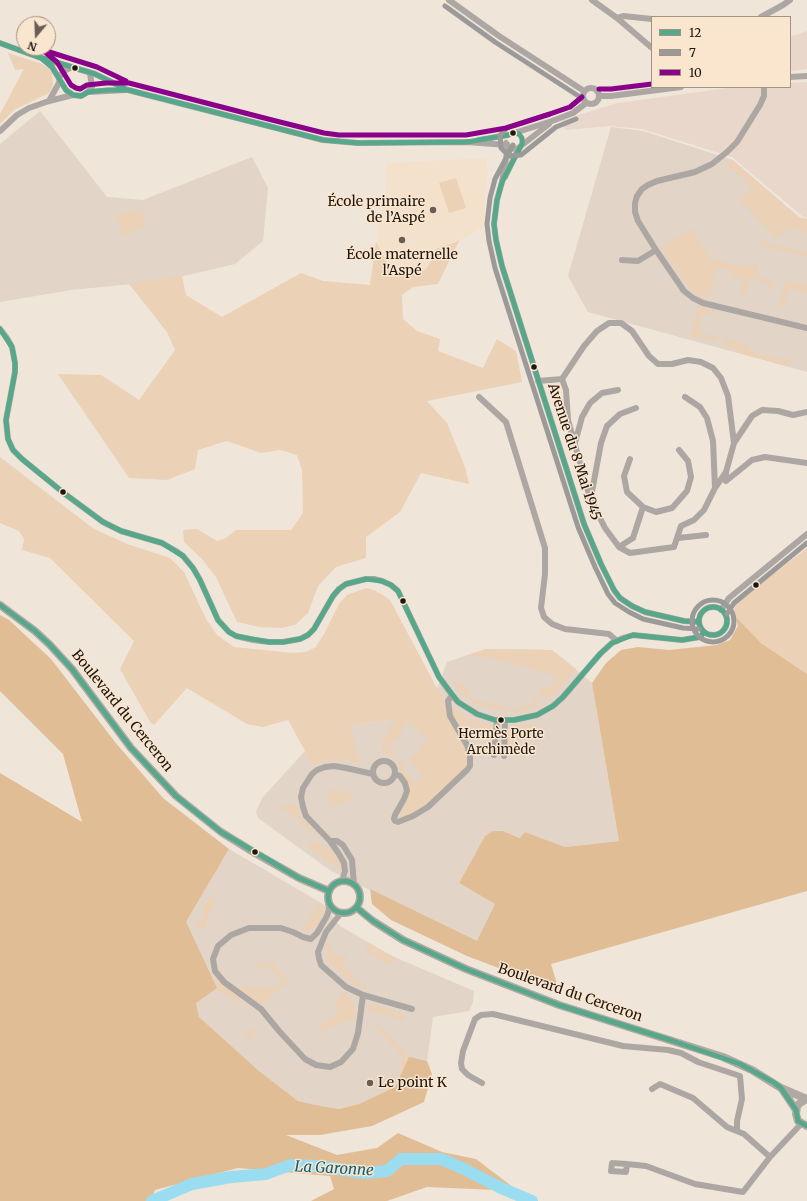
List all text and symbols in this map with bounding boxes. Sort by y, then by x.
north arrow [16,16,56,56]
legend [651,16,791,88]
text: 12 [689,25,701,40]
text: N [26,38,39,54]
text: 7 [689,45,696,60]
unlabelled marker [70,63,80,73]
text: 10 [689,65,702,80]
unlabelled marker [508,128,518,138]
place label: École primaire de l’Aspé [327,194,425,226]
marker: École primaire de l’Aspé [428,205,438,215]
marker: École maternelle l'Aspé [397,235,407,245]
place label: École maternelle l'Aspé [346,247,458,280]
unlabelled marker [529,362,539,372]
street label: Avenue du 8 Mai 1945 [544,381,604,523]
unlabelled marker [58,487,68,497]
unlabelled marker [751,580,761,590]
unlabelled marker [398,596,408,606]
street label: Boulevard du Cerceron [68,647,176,775]
marker: Hermès Porte Archimède [496,715,506,725]
place label: Hermès Porte Archimède [458,726,544,757]
unlabelled marker [250,847,260,857]
street label: Boulevard du Cerceron [496,960,644,1026]
place label: Le point K [378,1075,447,1091]
marker: Le point K [365,1078,375,1088]
water label: La Garonne [294,1158,374,1180]

